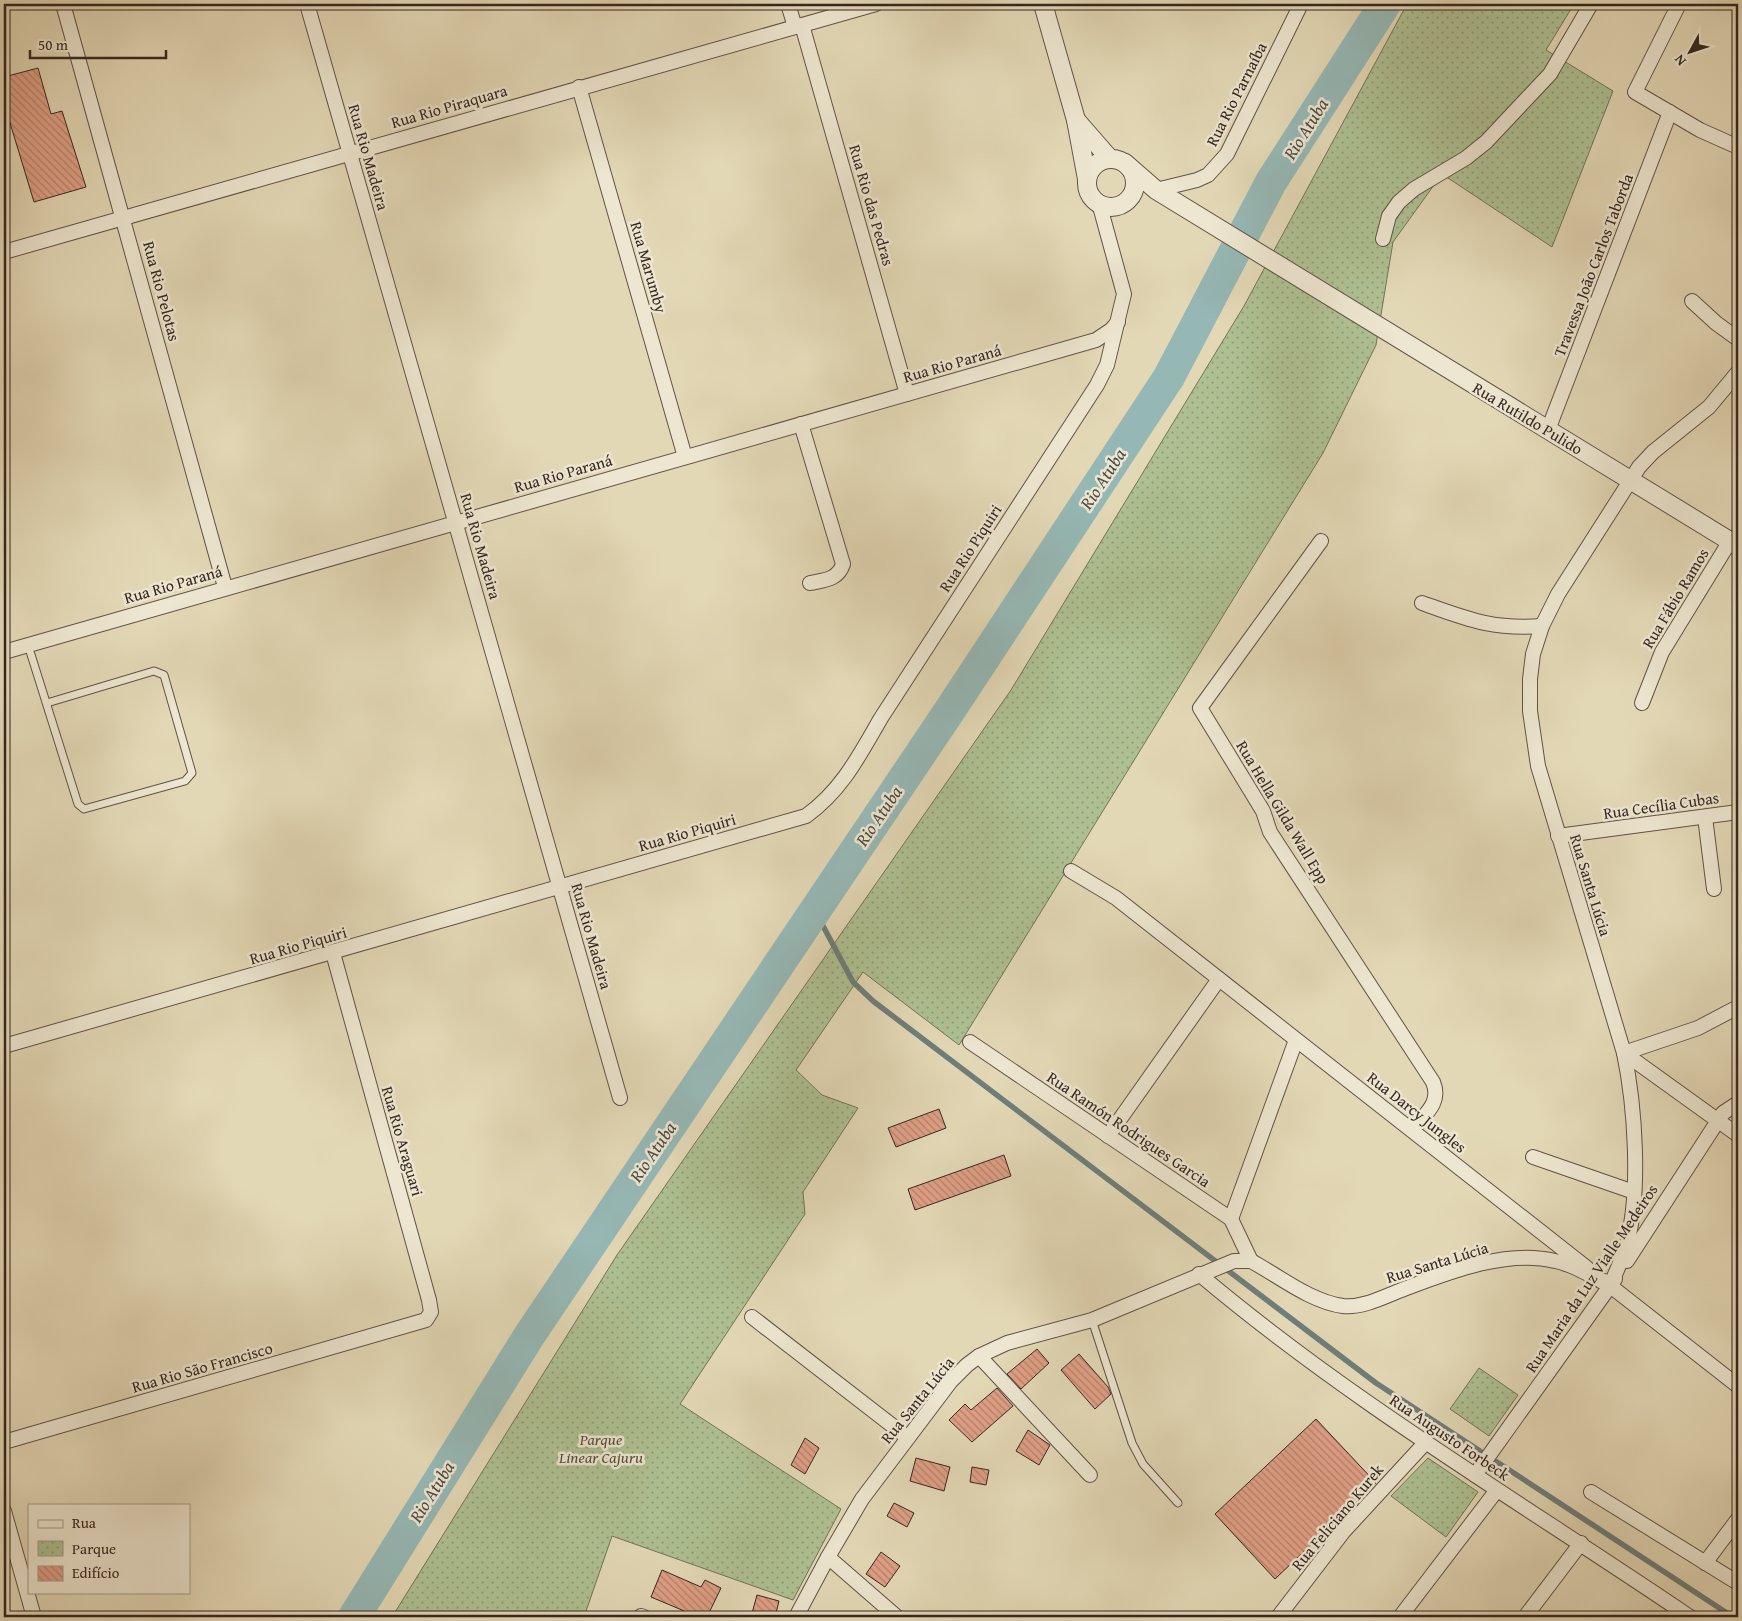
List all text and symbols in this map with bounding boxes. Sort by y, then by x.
scale bar [30,28,166,60]
north arrow [1664,28,1714,78]
text: 50 m [38,34,69,55]
street label: Rua Rio Parnaíba [1199,37,1273,150]
text: N [1669,50,1691,70]
street label: Rua Rio Piraquara [388,78,510,134]
water label: Rio Atuba [1276,92,1335,165]
street label: Rua Rio Madeira [342,101,396,213]
street label: Rua Rio das Pedras [843,141,901,269]
street label: Travessa João Carlos Taborda [1547,170,1639,360]
street label: Rua Marumby [624,218,674,316]
street label: Rua Rio Pelotas [137,238,187,344]
street label: Rua Rio Paraná [900,337,1004,388]
street label: Rua Rutildo Pulido [1468,376,1588,460]
water label: Rio Atuba [1072,442,1133,515]
street label: Rua Rio Paraná [511,447,615,498]
street label: Rua Rio Madeira [454,490,508,602]
street label: Rua Rio Piquiri [933,499,1008,597]
street label: Rua Fábio Ramos [1636,543,1714,653]
street label: Rua Rio Paraná [121,558,225,609]
street label: Rua Hella Gilda Wall Epp [1231,736,1336,889]
water label: Rio Atuba [848,780,909,852]
street label: Rua Cecília Cubas [1602,785,1720,825]
street label: Rua Rio Piquiri [636,807,739,857]
street label: Rua Santa Lúcia [1564,831,1618,939]
street label: Rua Rio Madeira [565,880,619,992]
street label: Rua Rio Piquiri [247,920,350,970]
street label: Rua Ramón Rodrigues Garcia [1042,1065,1216,1193]
street label: Rua Darcy Jungles [1362,1066,1472,1158]
street label: Rua Rio Araguari [376,1083,430,1199]
water label: Rio Atuba [622,1116,683,1188]
street label: Rua Maria da Luz Vialle Medeiros [1519,1179,1663,1377]
street label: Rua Santa Lúcia [1383,1235,1491,1289]
street label: Rua Rio São Francisco [129,1335,275,1399]
street label: Rua Santa Lúcia [874,1351,960,1449]
street label: Rua Augusto Forbeck [1385,1388,1516,1487]
park label: Parque Linear Cajuru [558,1427,643,1469]
water label: Rio Atuba [402,1455,461,1528]
street label: Rua Feliciano Kurek [1285,1458,1389,1575]
legend [28,1504,190,1594]
text: Rua [72,1512,96,1533]
text: Parque [72,1538,116,1559]
text: Edifício [72,1562,120,1583]

